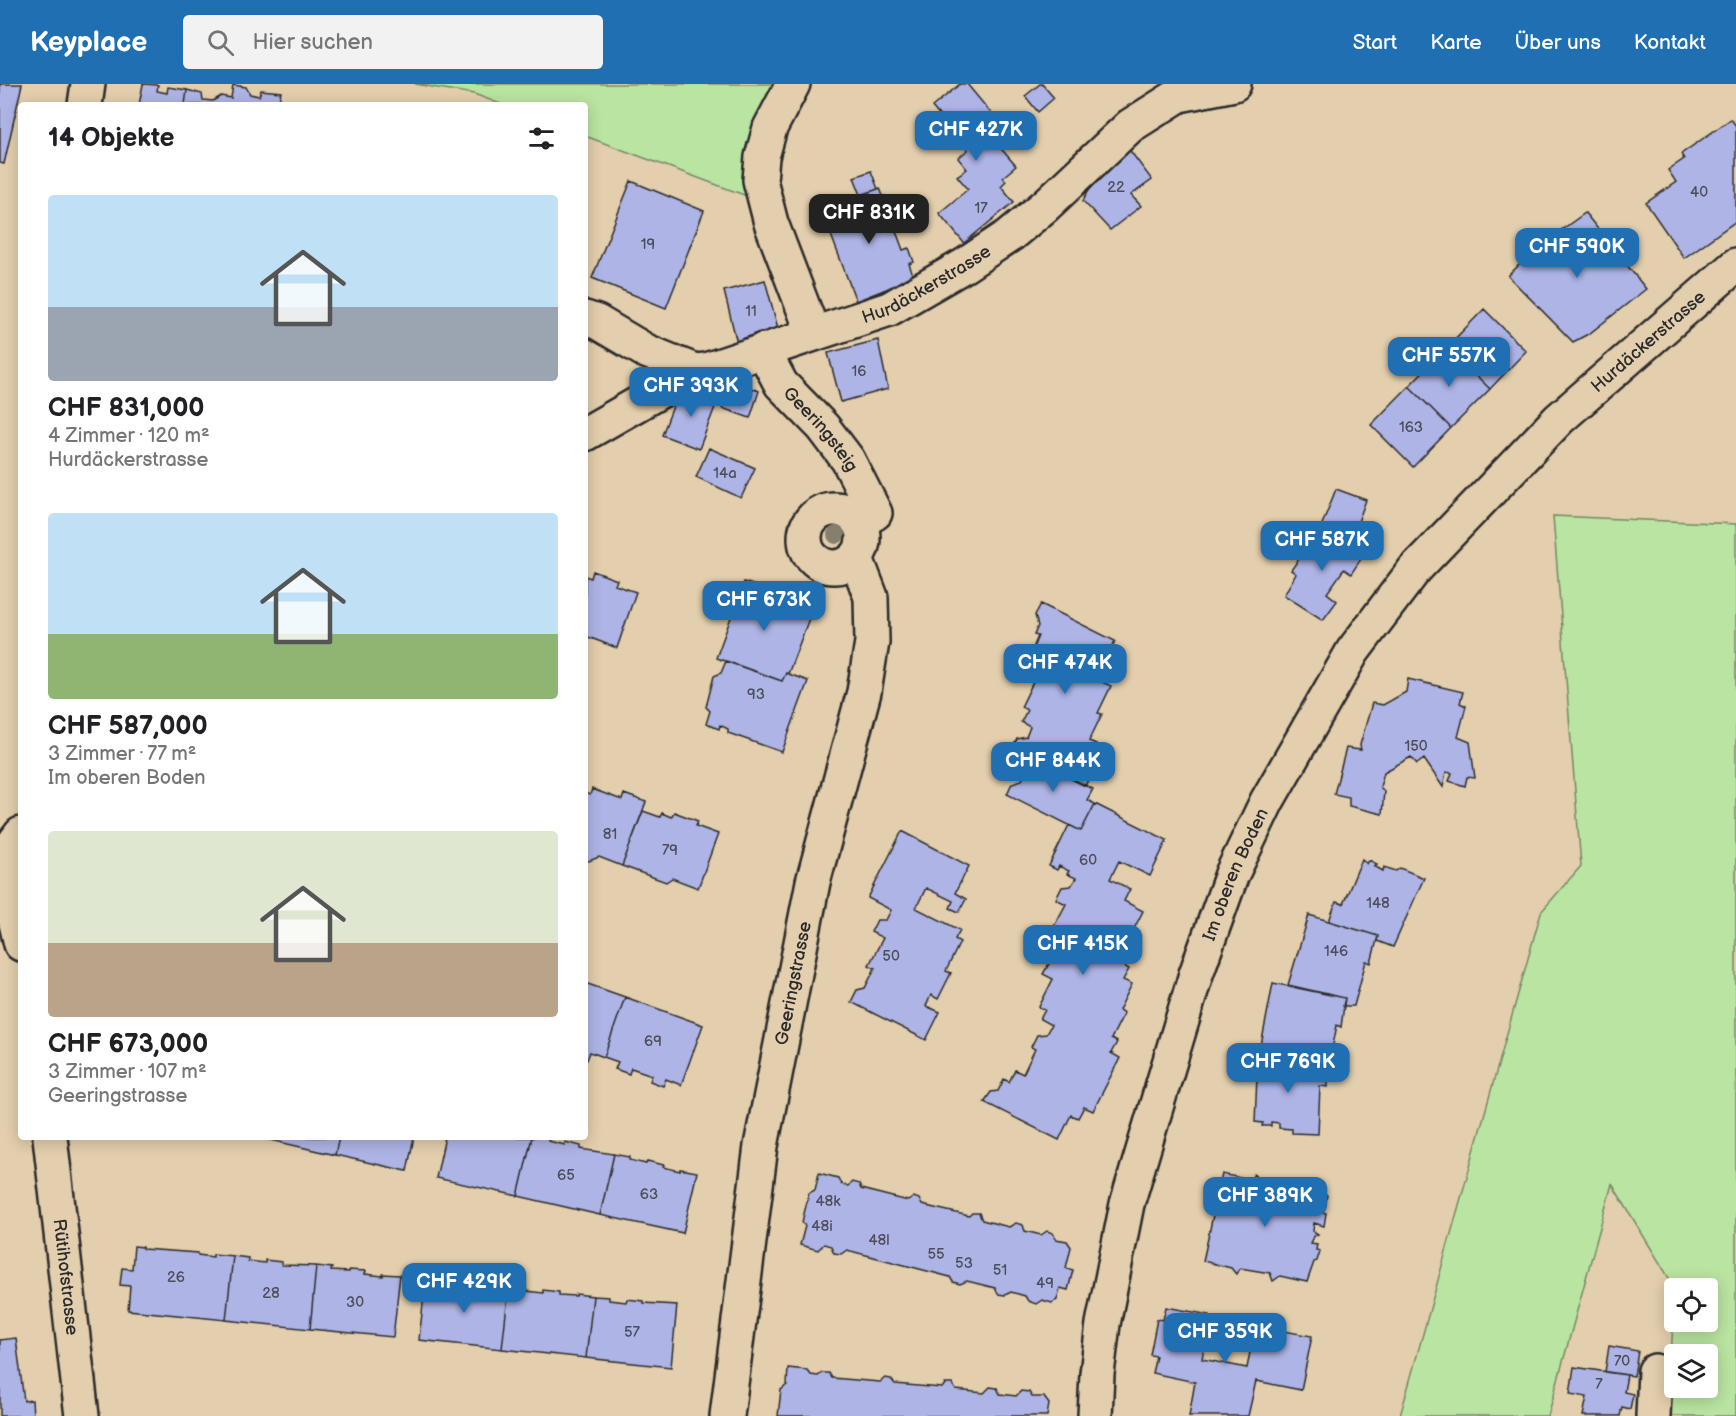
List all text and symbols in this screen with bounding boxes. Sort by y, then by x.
search box [183,15,603,69]
text: Keyplace [30,26,147,59]
icon: search [204,26,237,59]
text: Hier suchen [252,29,373,56]
text: Start [1353,30,1397,55]
text: Karte [1430,30,1482,55]
text: Über uns [1515,30,1601,55]
text: Kontakt [1634,30,1706,55]
pin: CHF 427K [914,111,1038,162]
text: CHF 427K [929,118,1023,142]
icon: filters [525,122,558,155]
text: 14 Objekte [48,123,175,154]
house number: 22 [1107,178,1125,197]
house number: 40 [1690,183,1708,202]
pin: CHF 831K [807,194,931,245]
house number: 17 [974,199,988,218]
text: CHF 831K [823,201,915,225]
pin: CHF 590K [1515,228,1639,279]
icon: home [249,234,357,342]
house number: 19 [641,235,655,254]
text: CHF 590K [1529,235,1625,259]
street label: Hurdäckerstrasse [859,240,995,328]
street label: Hurdäckerstrasse [1587,286,1710,397]
house number: 11 [745,302,757,321]
pin: CHF 557K [1387,337,1511,388]
text: CHF 557K [1402,344,1496,368]
house number: 16 [852,362,866,381]
pin: CHF 393K [629,367,753,418]
text: CHF 393K [643,374,739,398]
street label: Geeringsteig [779,382,863,475]
text: CHF 831,000 [48,393,205,424]
house number: 163 [1399,418,1423,437]
text: 4 Zimmer · 120 m² [48,424,210,448]
text: Hurdäckerstrasse [48,448,208,472]
house number: 14a [713,464,737,483]
pin: CHF 587K [1260,521,1384,572]
text: CHF 587K [1275,528,1369,552]
icon: home [249,552,357,660]
pin: CHF 673K [702,581,826,632]
text: CHF 673K [717,588,811,612]
pin: CHF 474K [1003,644,1127,695]
text: CHF 474K [1018,651,1112,675]
house number: 93 [747,685,765,704]
text: CHF 587,000 [48,711,208,742]
house number: 150 [1404,737,1428,756]
text: 3 Zimmer · 77 m² [48,742,196,766]
pin: CHF 844K [991,742,1115,793]
text: CHF 844K [1005,749,1101,773]
text: Im oberen Boden [48,766,206,790]
street label: Im oberen Boden [1198,805,1273,944]
house number: 81 [603,825,617,844]
house number: 79 [662,841,678,860]
house number: 60 [1079,851,1097,870]
icon: home [249,870,357,978]
house number: 148 [1366,894,1390,913]
street label: Geeringstrasse [771,919,816,1047]
pin: CHF 415K [1021,925,1145,976]
text: CHF 415K [1037,932,1129,956]
house number: 146 [1324,942,1348,961]
house number: 50 [882,947,900,966]
text: CHF 673,000 [48,1029,208,1060]
house number: 69 [644,1032,662,1051]
pin: CHF 769K [1226,1043,1350,1094]
text: CHF 769K [1241,1050,1335,1074]
text: 3 Zimmer · 107 m² [48,1060,207,1084]
text: Geeringstrasse [48,1084,187,1108]
house number: 65 [557,1166,575,1185]
pin: CHF 389K [1203,1177,1327,1228]
text: CHF 389K [1217,1184,1313,1208]
house number: 63 [640,1185,658,1204]
house number: 48k [815,1192,841,1211]
house number: 48i [811,1217,833,1236]
street label: Rütihofstrasse [49,1218,83,1337]
house number: 48l [868,1231,890,1250]
house number: 55 [927,1245,945,1264]
house number: 53 [955,1254,973,1273]
house number: 51 [993,1261,1007,1280]
pin: CHF 429K [402,1263,526,1314]
house number: 26 [167,1268,185,1287]
text: CHF 429K [416,1270,512,1294]
house number: 49 [1036,1274,1054,1293]
map controls [1664,1278,1718,1398]
button: locate [1664,1278,1718,1332]
house number: 28 [262,1284,280,1303]
house number: 30 [346,1293,364,1312]
pin: CHF 359K [1163,1313,1287,1364]
text: CHF 359K [1177,1320,1273,1344]
house number: 57 [624,1323,641,1342]
button: layers [1664,1344,1718,1398]
house number: 70 [1614,1352,1630,1371]
house number: 7 [1595,1375,1603,1394]

